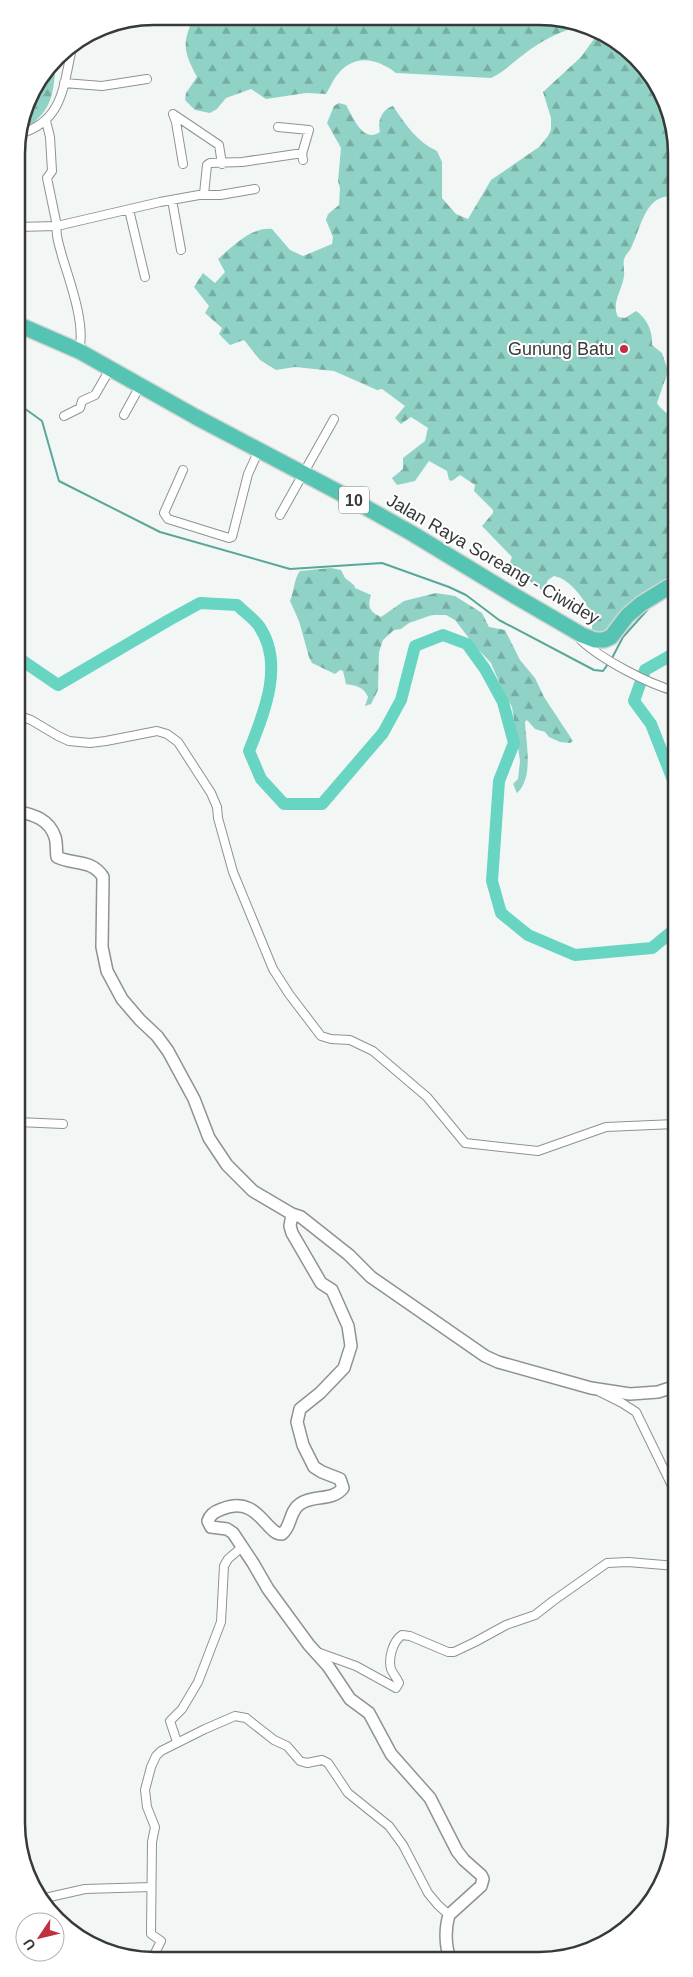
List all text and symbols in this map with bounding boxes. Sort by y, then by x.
place label: Gunung Batu [508,339,614,359]
marker: Gunung Batu [618,343,630,355]
road number: 10 [339,486,369,514]
street label: Jalan Raya Soreang - Ciwidey [383,490,603,628]
north arrow [15,1912,65,1962]
text: U [20,1936,39,1953]

